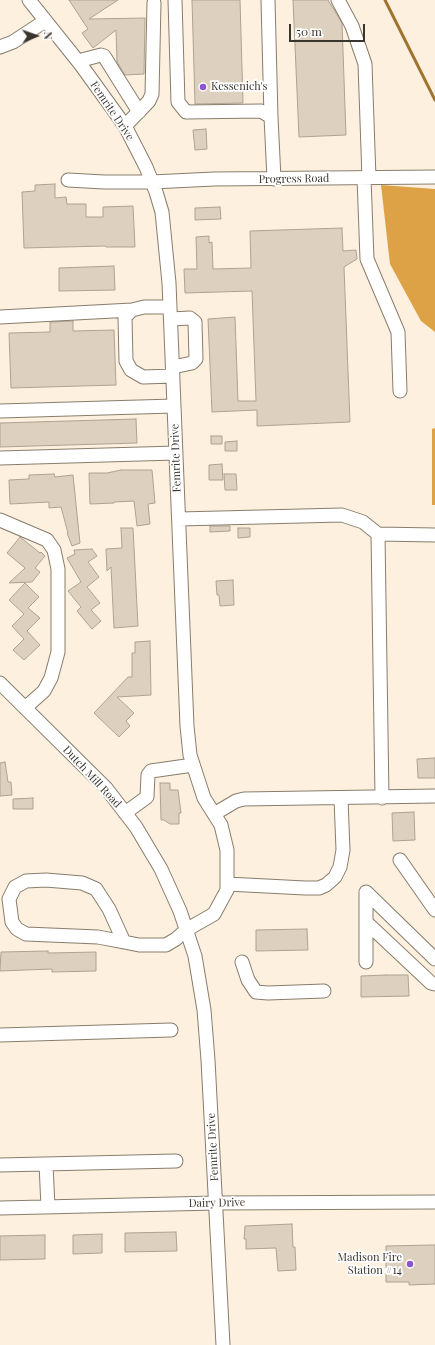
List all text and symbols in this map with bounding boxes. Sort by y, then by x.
north arrow [16,16,56,56]
scale bar [291,16,367,42]
text: 50 m [296,23,322,39]
text: N [41,31,56,40]
street label: Femrite Drive [87,79,137,143]
place label: Kessenich's [211,80,268,94]
marker: Kessenich's [198,82,208,92]
street label: Progress Road [258,172,330,186]
street label: Femrite Drive [168,424,184,492]
street label: Dutch Mill Road [60,743,124,811]
street label: Femrite Drive [205,1112,221,1182]
street label: Dairy Drive [189,1196,245,1210]
place label: Madison Fire Station #14 [337,1251,402,1277]
marker: Madison Fire Station #14 [405,1259,415,1269]

